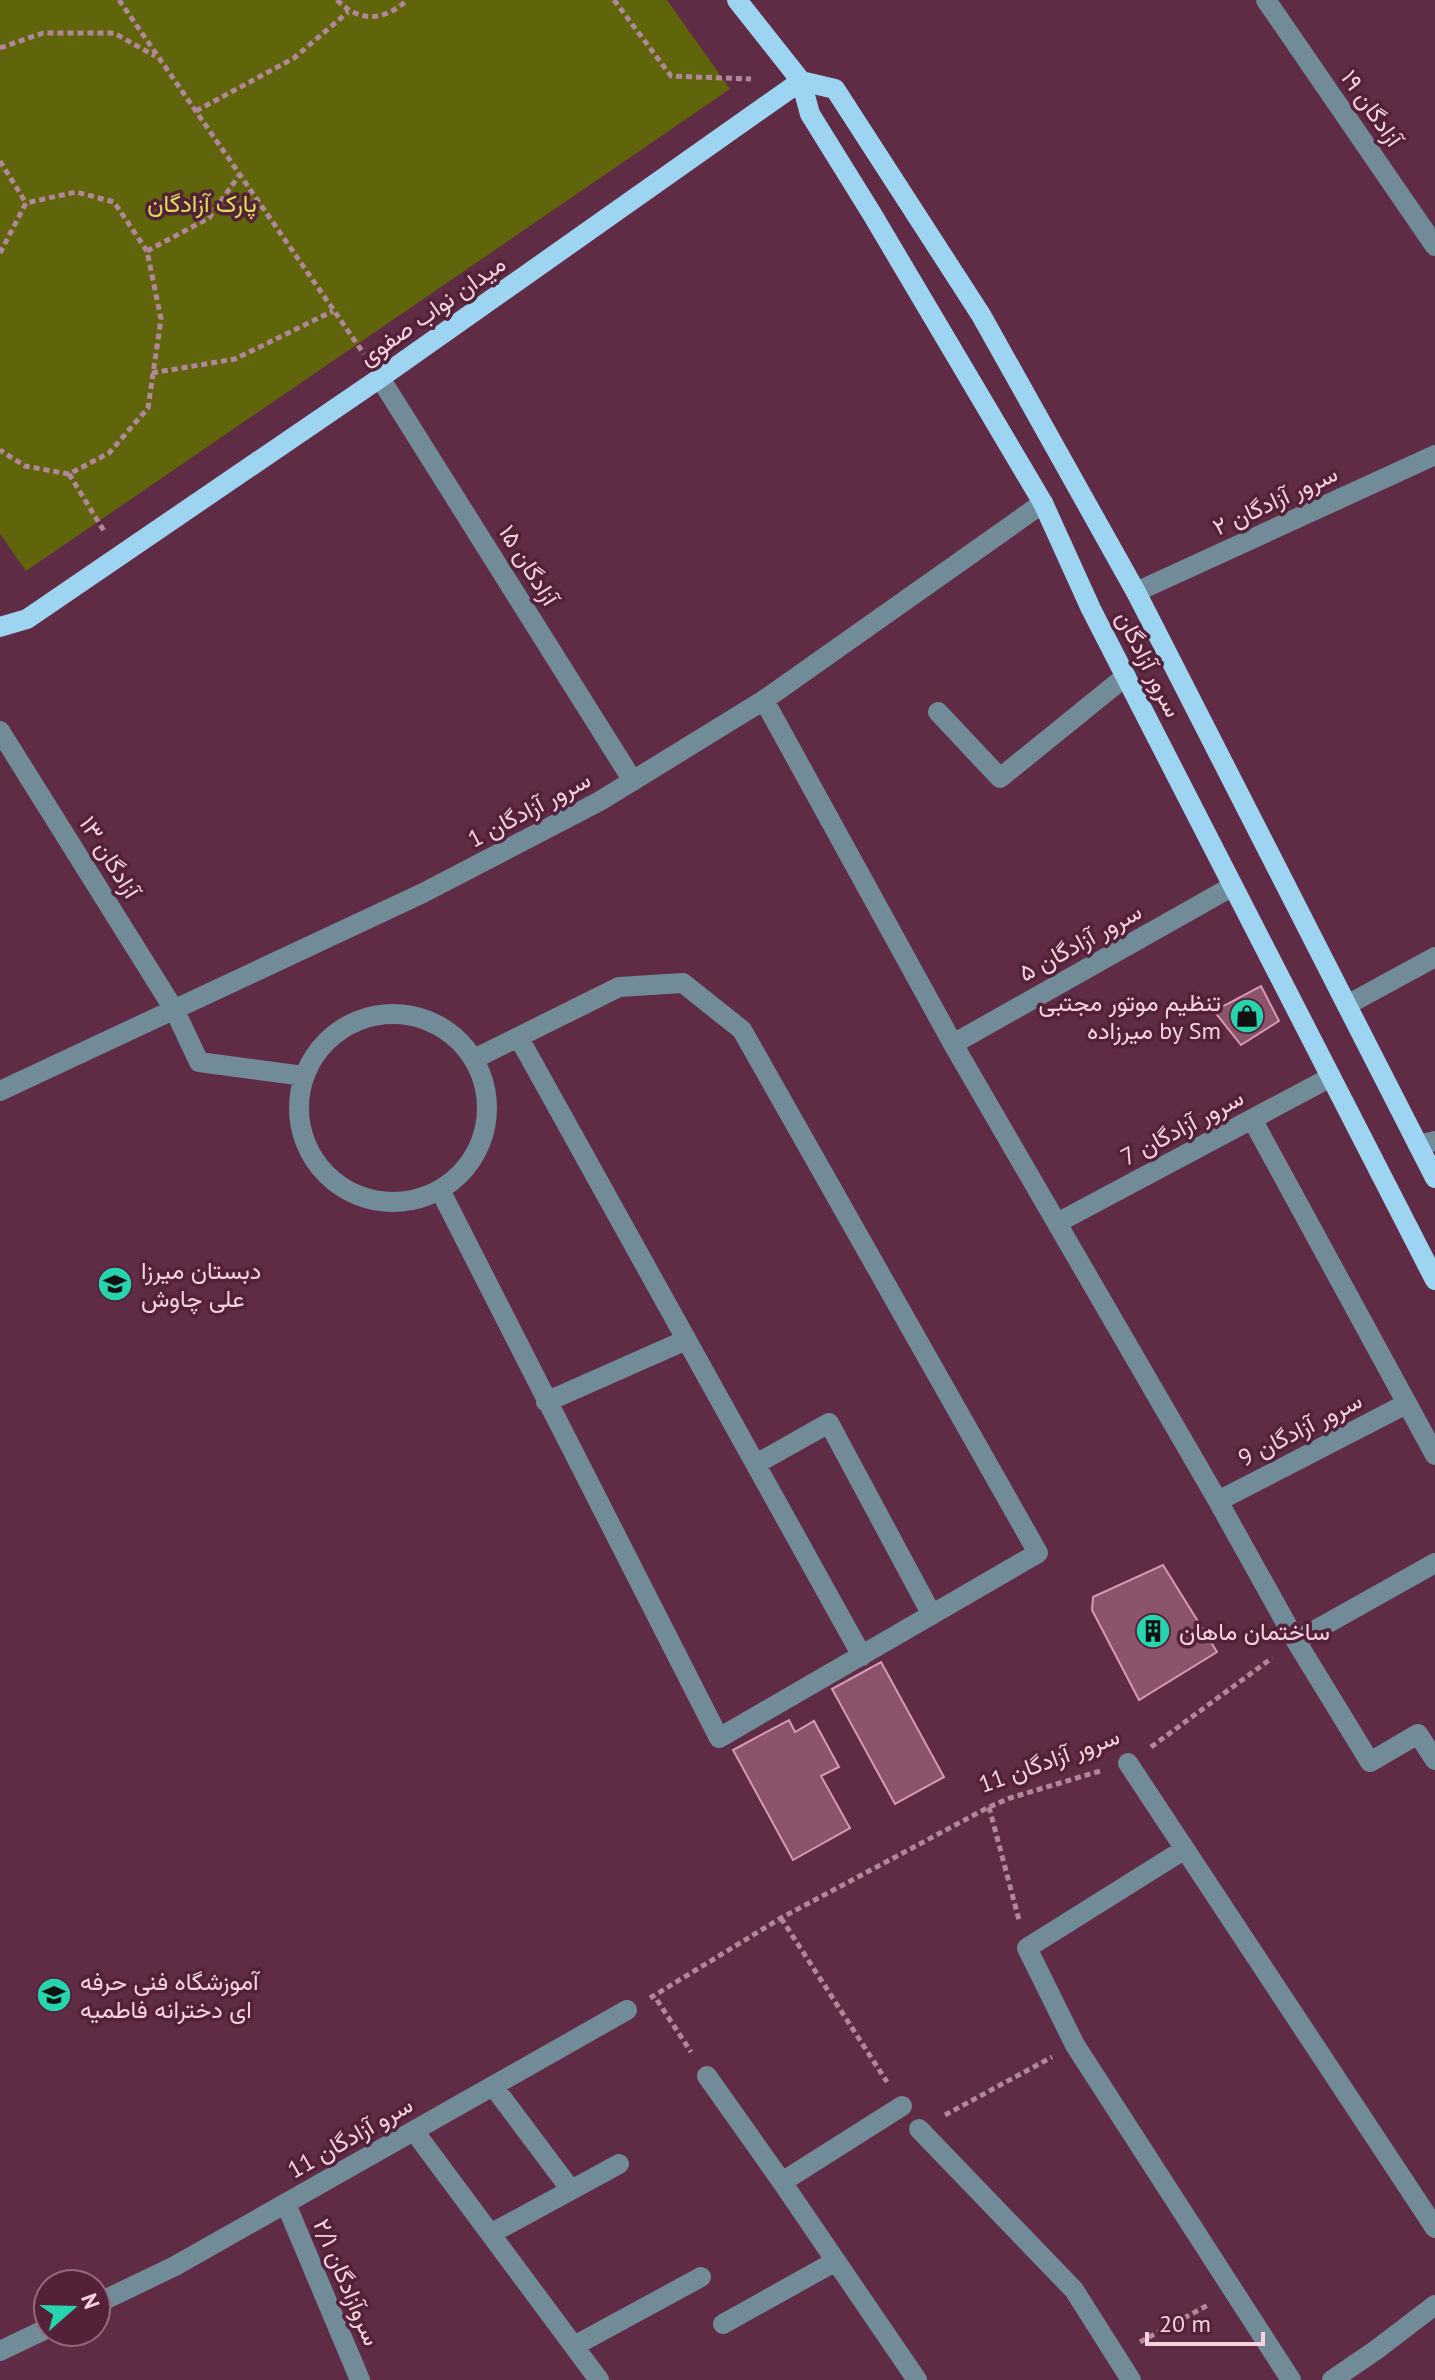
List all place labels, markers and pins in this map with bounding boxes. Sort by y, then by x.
place label: تنظیم موتور مجتبی میرزاده by Sm [1038,987,1221,1046]
shop icon: تنظیم موتور مجتبی میرزاده by Sm [1228,997,1266,1035]
place label: دبستان میرزا علی چاوش [141,1255,261,1315]
school or university icon: دبستان میرزا علی چاوش [96,1265,134,1303]
building icon: ساختمان ماهان [1134,1612,1172,1650]
place label: ساختمان ماهان [1179,1616,1330,1647]
place label: آموزشگاه فنی حرفه ای دخترانه فاطمیه [80,1966,261,2025]
school or university icon: آموزشگاه فنی حرفه ای دخترانه فاطمیه [35,1976,73,2014]

